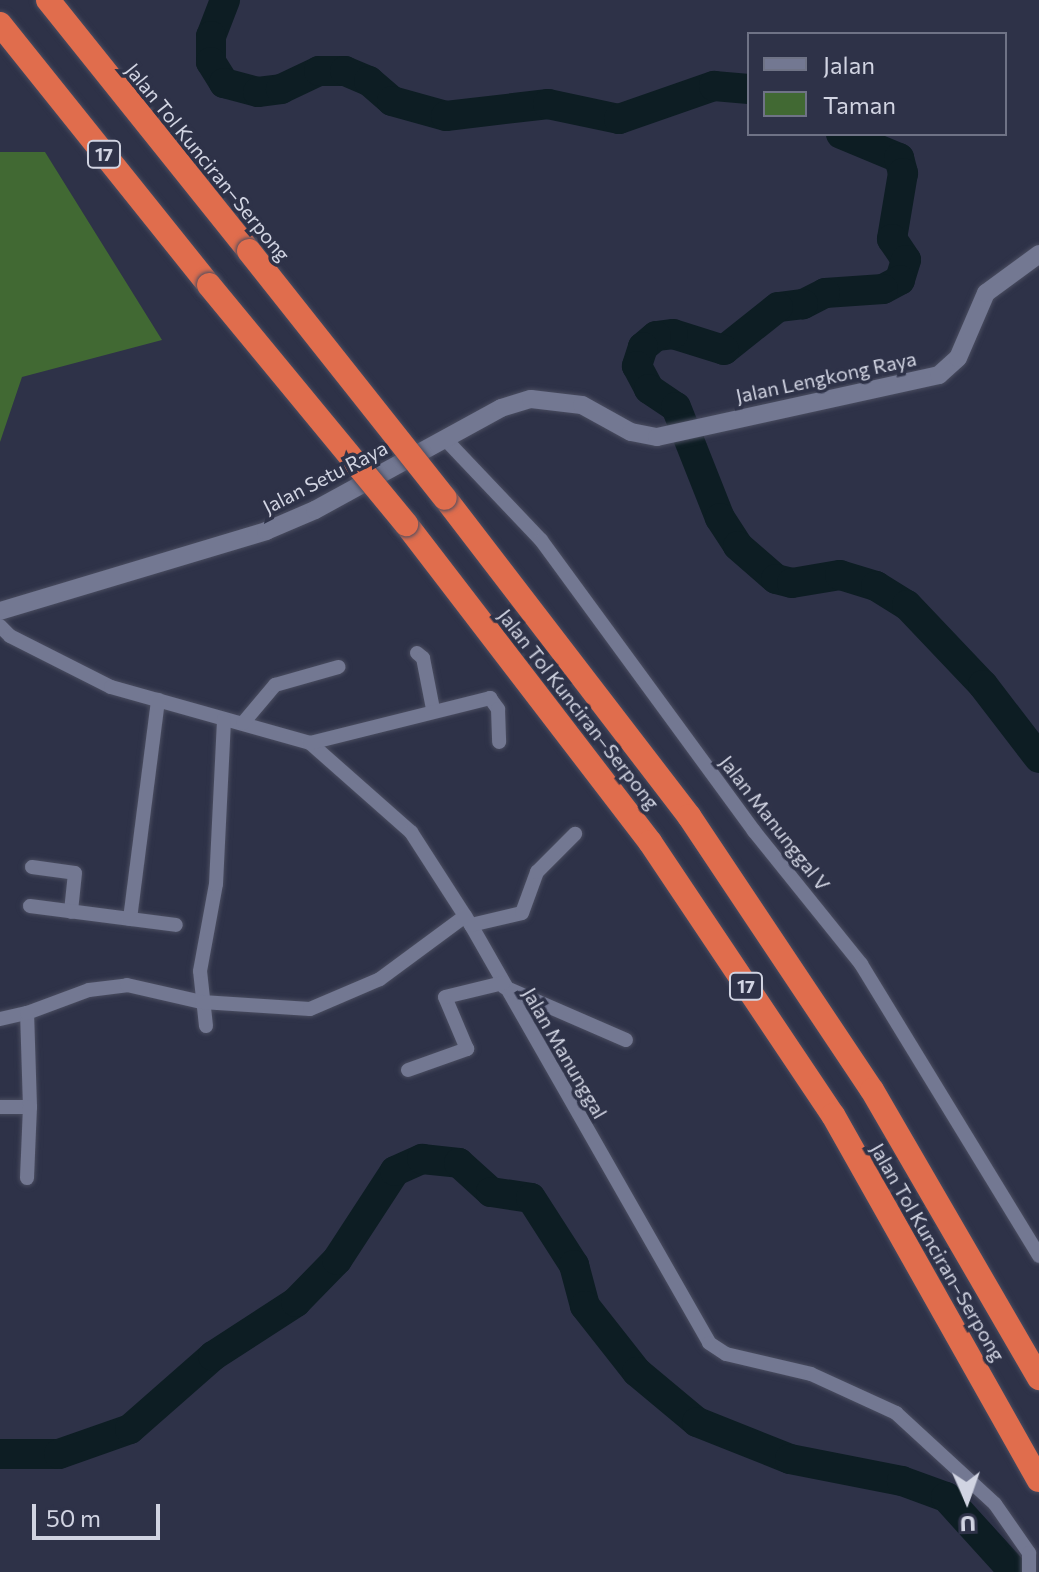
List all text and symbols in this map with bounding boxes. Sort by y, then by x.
legend [747,32,1007,136]
text: Jalan [823,50,875,79]
street label: Jalan Tol Kunciran–Serpong [121,58,295,266]
text: Taman [823,90,896,119]
road number: 17 [86,140,122,168]
street label: Jalan Lengkong Raya [733,346,919,408]
street label: Jalan Setu Raya [259,435,391,519]
street label: Jalan Tol Kunciran–Serpong [493,604,665,814]
street label: Jalan Manunggal V [715,751,835,895]
road number: 17 [728,972,764,1000]
street label: Jalan Manunggal [518,983,612,1123]
street label: Jalan Tol Kunciran–Serpong [866,1139,1010,1365]
north arrow [927,1460,1007,1540]
scale bar [36,1488,164,1538]
text: 50 m [46,1503,101,1532]
text: U [959,1511,976,1538]

